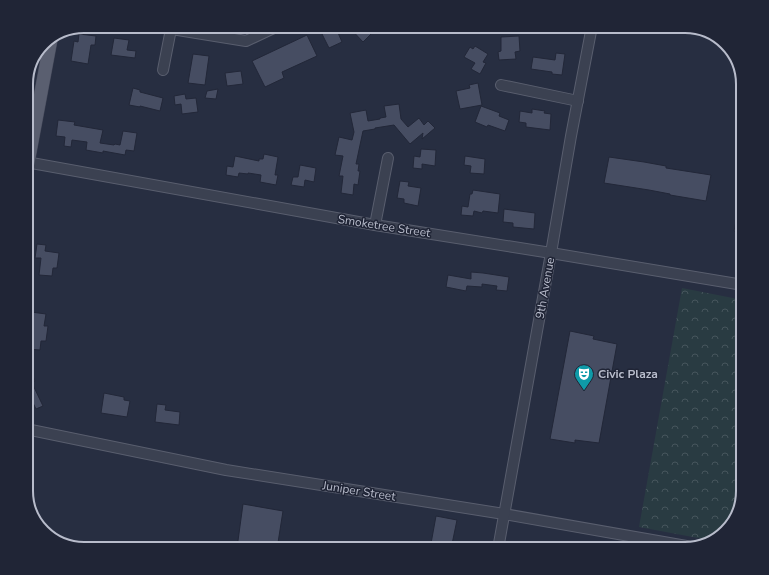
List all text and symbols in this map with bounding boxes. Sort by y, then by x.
street label: Smoketree Street [337,211,432,241]
street label: 9th Avenue [532,256,558,320]
theatre icon: Civic Plaza [573,363,595,391]
place label: Civic Plaza [598,366,658,382]
street label: Juniper Street [320,477,397,505]

